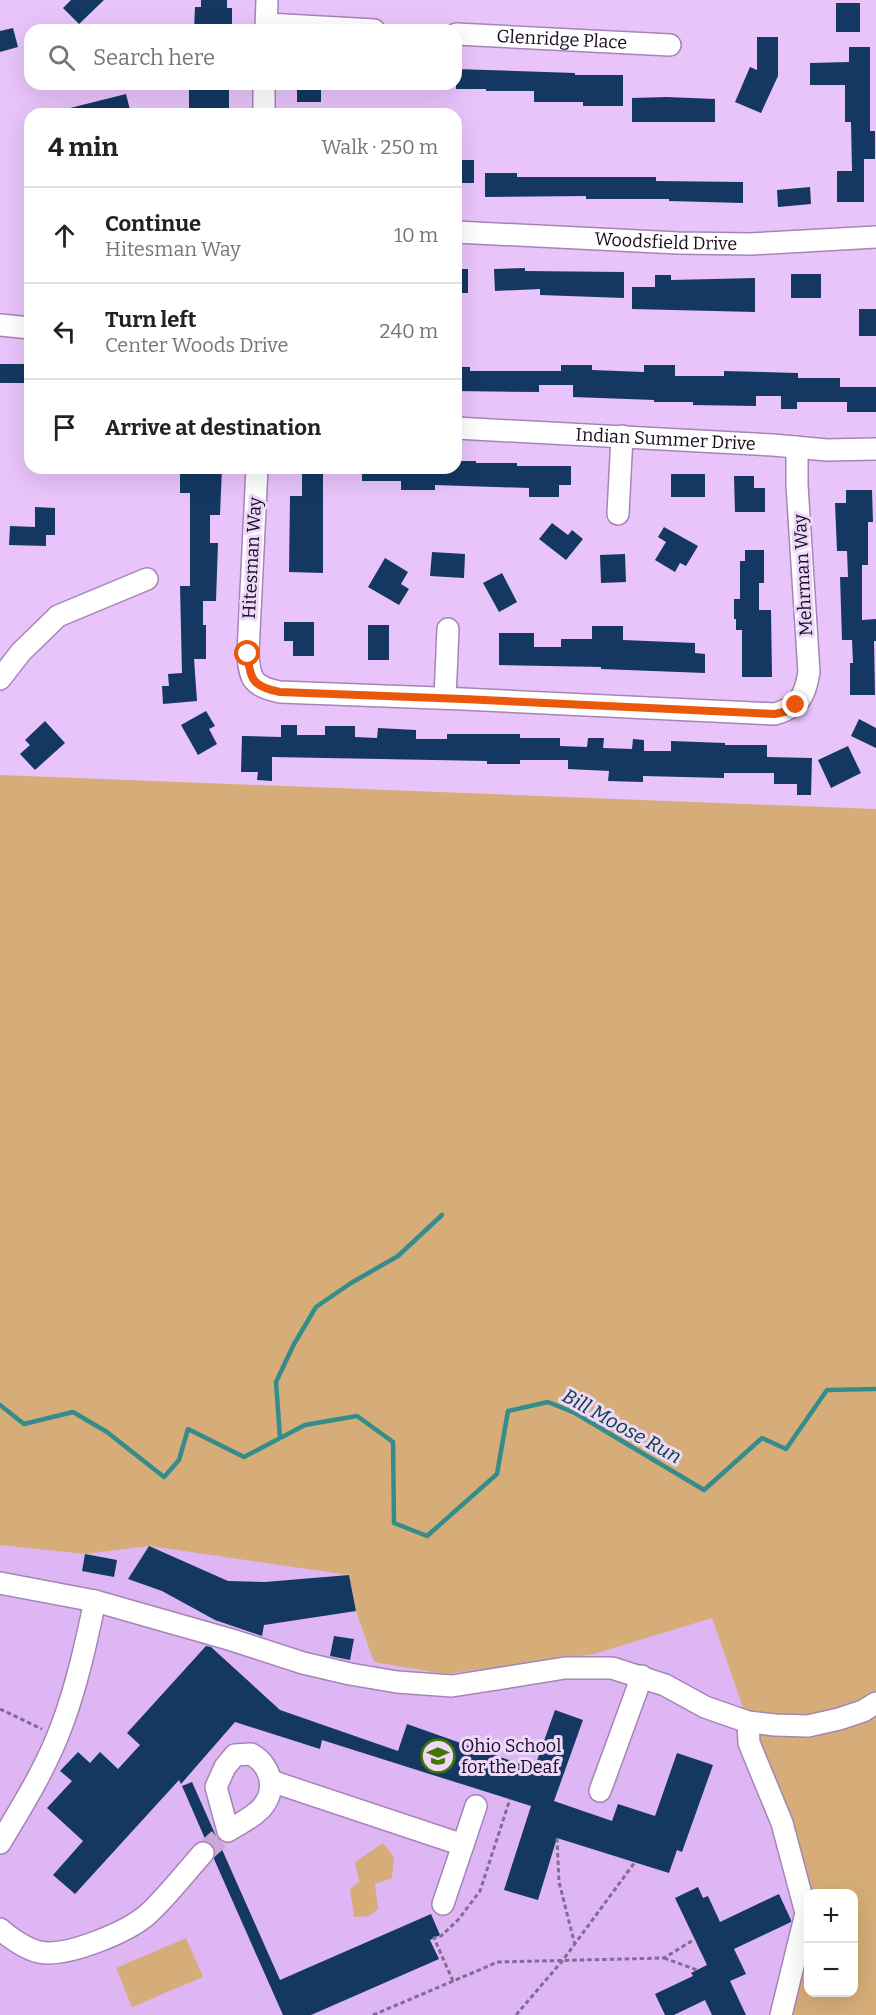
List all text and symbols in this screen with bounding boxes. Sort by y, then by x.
search box [24,24,462,90]
street label: Glenridge Place [496,25,628,54]
icon: search [45,41,78,74]
text: Search here [93,44,215,71]
text: 4 min [48,132,118,163]
text: Walk · 250 m [321,135,438,159]
text: Continue [105,210,201,237]
icon: ahead [48,219,81,252]
text: 10 m [394,223,438,247]
street label: Woodsfield Drive [594,228,737,255]
text: Hitesman Way [105,237,241,261]
text: Turn left [105,306,197,333]
icon: left [48,315,81,348]
text: 240 m [380,319,438,343]
text: Center Woods Drive [105,333,288,357]
icon: arrive [48,411,81,444]
text: Arrive at destination [105,414,321,441]
street label: Indian Summer Drive [575,423,756,455]
street label: Hitesman Way [238,496,266,620]
street label: Mehrman Way [789,513,817,637]
route start [234,640,260,666]
route end [782,691,808,717]
water label: Bill Moose Run [558,1383,686,1469]
place label: Ohio School for the Deaf [461,1735,561,1778]
school or university icon: Ohio School for the Deaf [420,1738,456,1774]
map controls [804,1889,858,1997]
button: + [804,1889,858,1943]
button: − [804,1943,858,1997]

